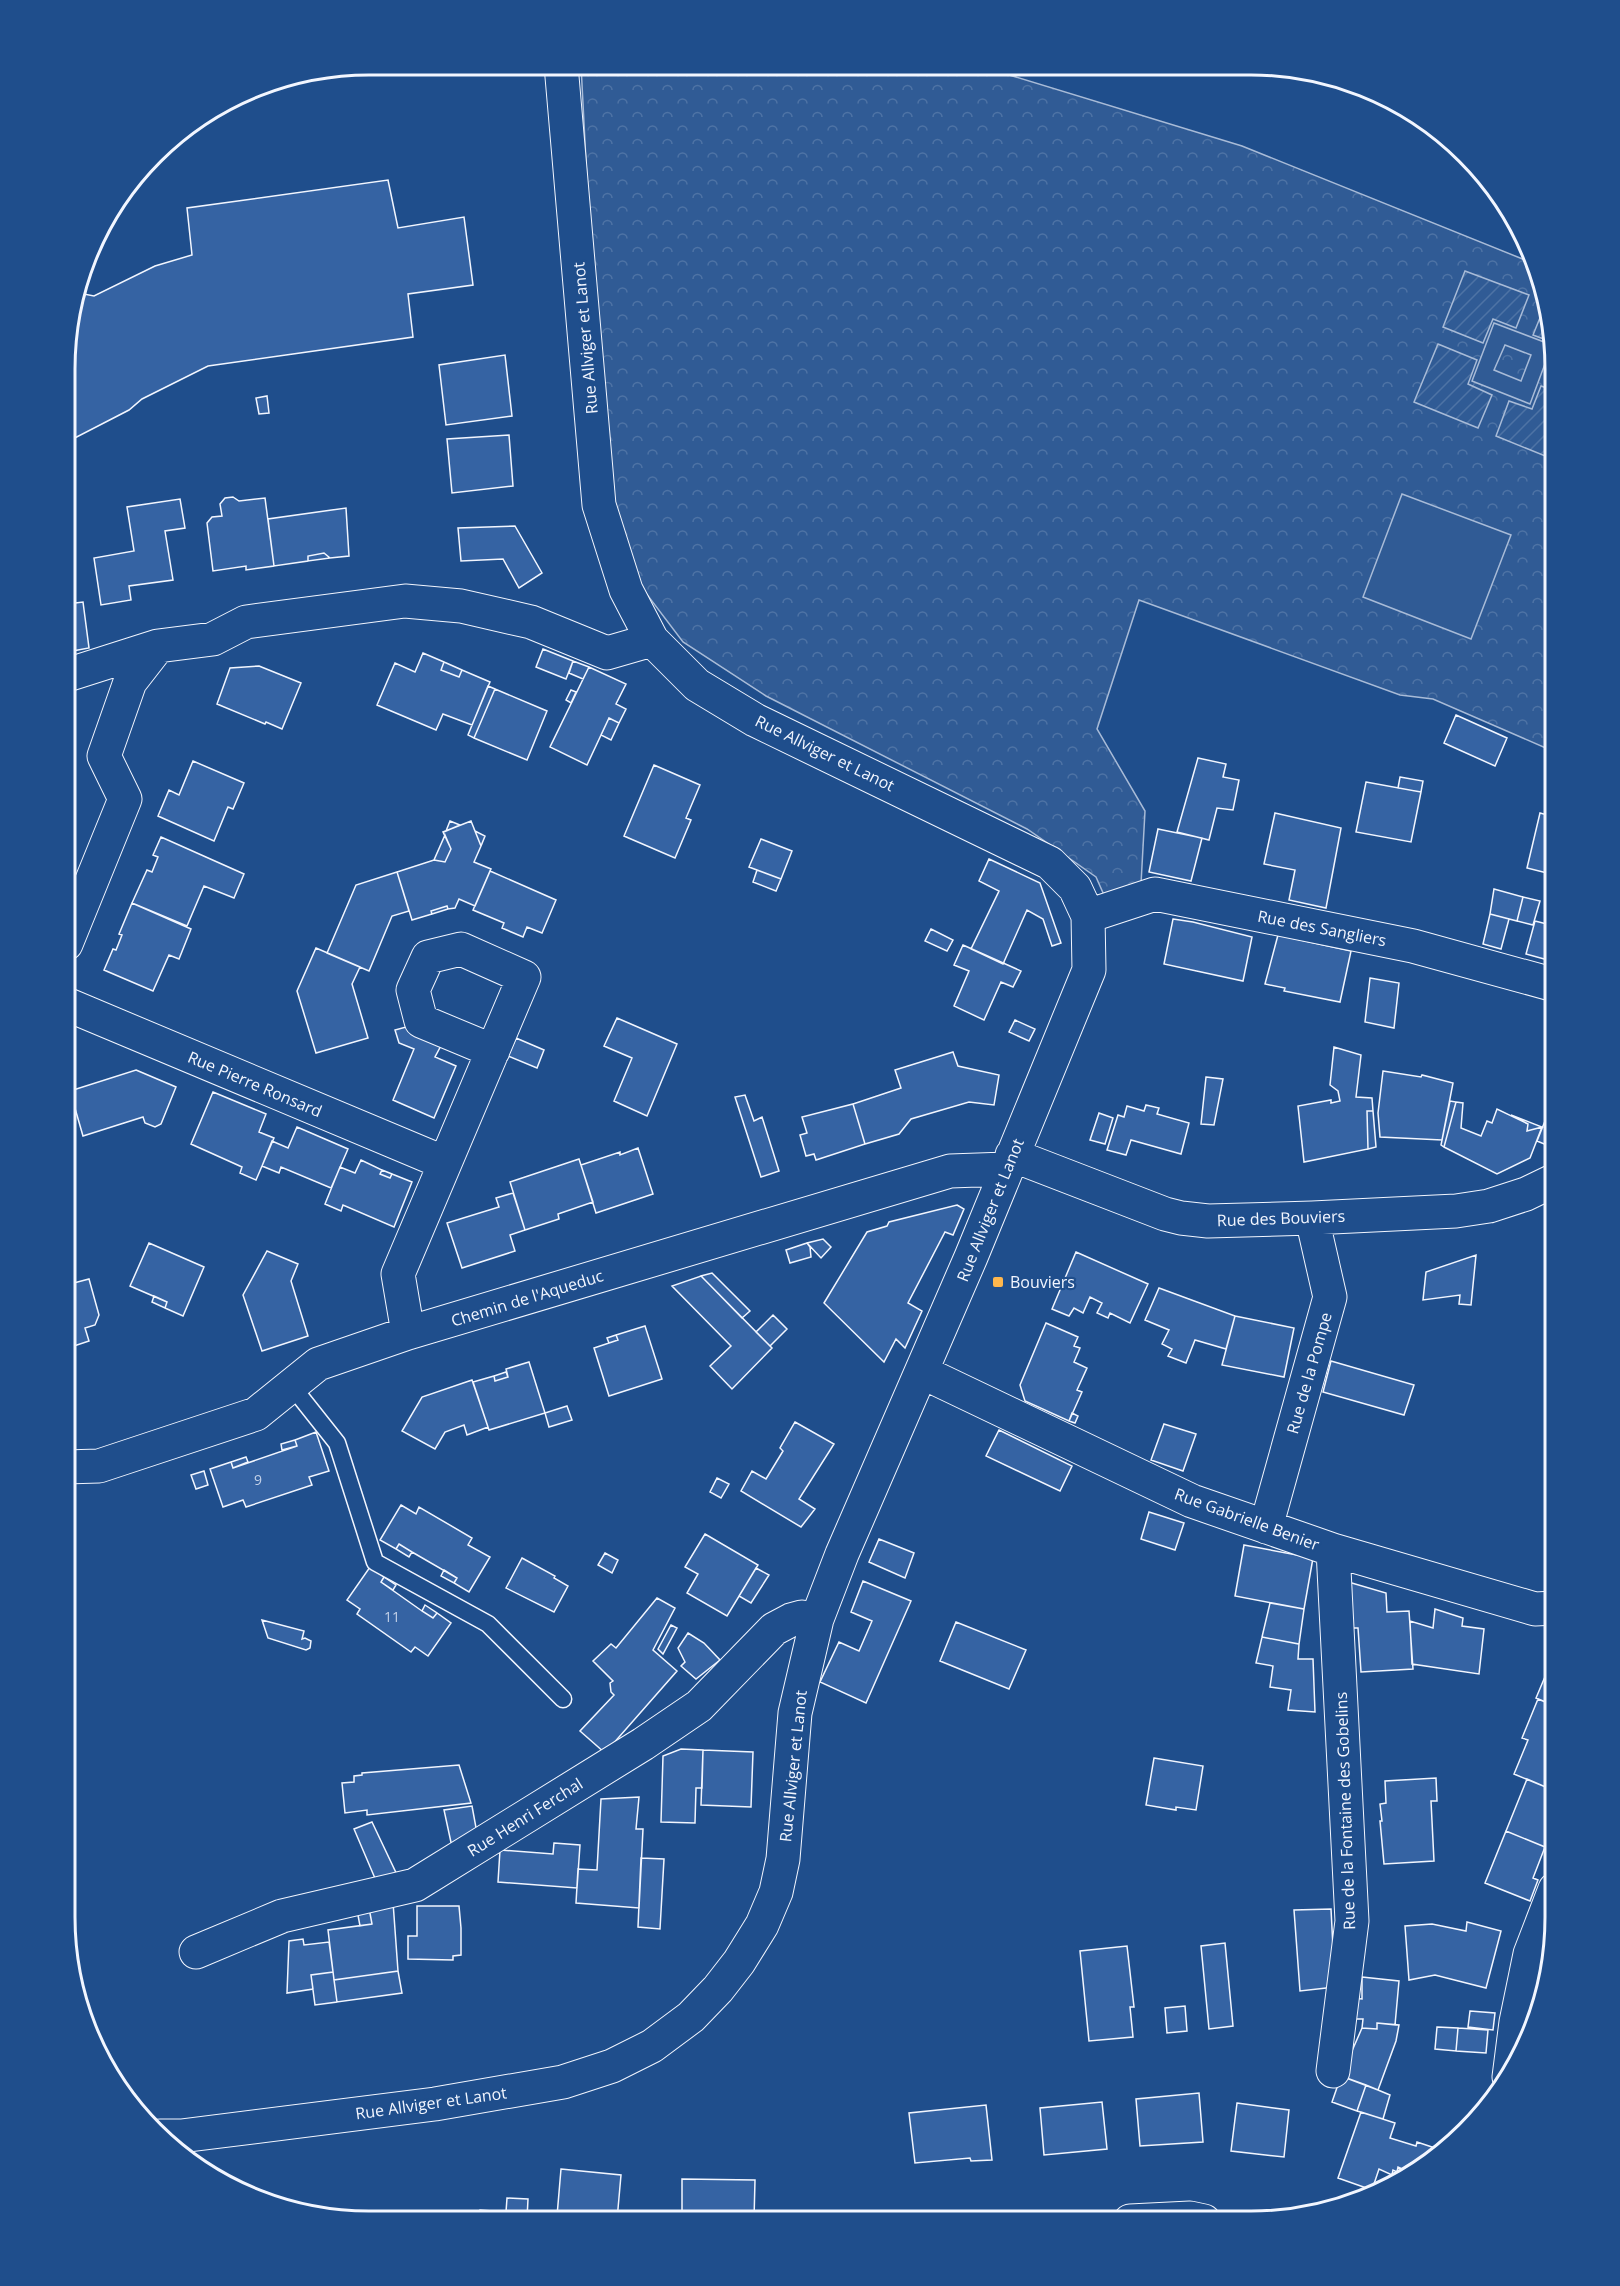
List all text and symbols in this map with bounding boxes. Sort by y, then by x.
street label: Rue Allviger et Lanot [567,261,603,415]
street label: Rue Allviger et Lanot [752,710,899,796]
street label: Rue des Sangliers [1256,905,1388,951]
street label: Rue Pierre Ronsard [184,1046,326,1122]
street label: Rue Allviger et Lanot [951,1135,1029,1285]
street label: Rue des Bouviers [1216,1205,1346,1231]
street label: Chemin de l'Aqueduc [448,1264,606,1332]
place label: Bouviers [1010,1271,1075,1293]
marker: Bouviers [991,1275,1005,1289]
street label: Rue de la Pompe [1281,1310,1337,1436]
house number: 9 [254,1470,262,1489]
street label: Rue Gabrielle Benier [1172,1483,1323,1556]
house number: 11 [384,1607,400,1626]
street label: Rue Allviger et Lanot [774,1689,812,1843]
street label: Rue de la Fontaine des Gobelins [1330,1692,1360,1930]
street label: Rue Henri Ferchal [463,1773,587,1861]
street label: Rue Allviger et Lanot [354,2081,508,2125]

